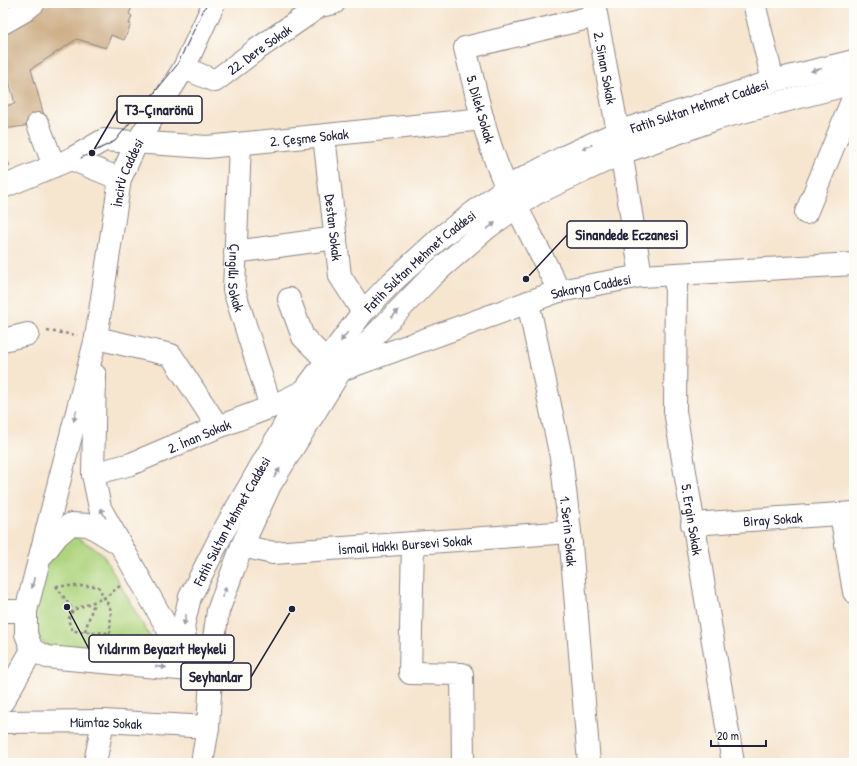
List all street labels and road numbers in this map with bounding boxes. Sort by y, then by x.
street label: 22. Dere Sokak [223,19,295,78]
street label: 2. Sinan Sokak [590,30,622,106]
street label: 5. Dilek Sokak [462,73,500,145]
street label: Fatih Sultan Mehmet Caddesi [627,74,771,137]
street label: 2. Çeşme Sokak [269,123,350,150]
street label: İncirli Caddesi [106,134,147,208]
street label: Destan Sokak [321,193,348,262]
street label: Fatih Sultan Mehmet Caddesi [358,205,479,316]
street label: Çıngıllı Sokak [224,243,250,314]
street label: Sakarya Caddesi [548,269,632,303]
street label: 2. İnan Sokak [164,414,233,457]
street label: Fatih Sultan Mehmet Caddesi [188,453,274,589]
street label: 5. Ergin Sokak [678,483,708,557]
street label: 1. Serin Sokak [556,495,582,567]
street label: Biray Sokak [742,507,803,530]
street label: İsmail Hakkı Bursevi Sokak [337,529,473,558]
street label: Mümtaz Sokak [70,711,143,733]

